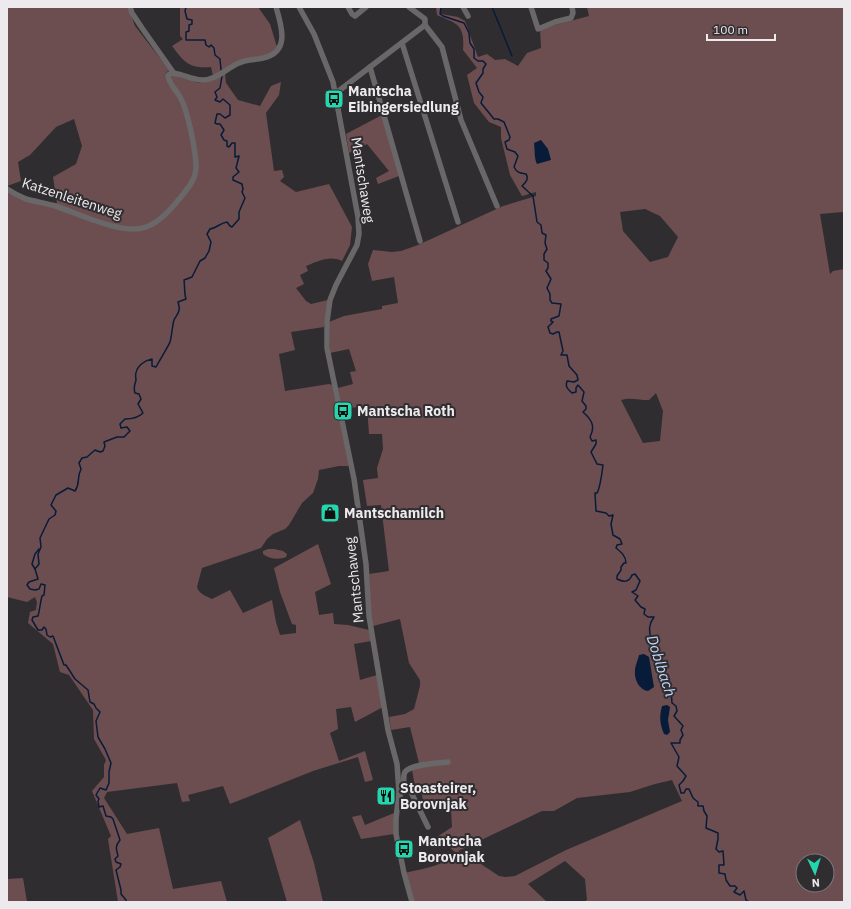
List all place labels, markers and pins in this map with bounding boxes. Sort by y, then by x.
place label: Mantscha Eibingersiedlung [348,82,459,116]
bus stop icon: Mantscha Eibingersiedlung [323,88,345,110]
bus stop icon: Mantscha Roth [332,400,354,422]
place label: Mantscha Roth [357,402,455,420]
shop icon: Mantschamilch [319,502,341,524]
place label: Mantschamilch [344,504,444,522]
place label: Stoasteirer, Borovnjak [400,779,476,813]
restaurant icon: Stoasteirer, Borovnjak [375,785,397,807]
place label: Mantscha Borovnjak [418,832,485,866]
bus stop icon: Mantscha Borovnjak [393,838,415,860]

